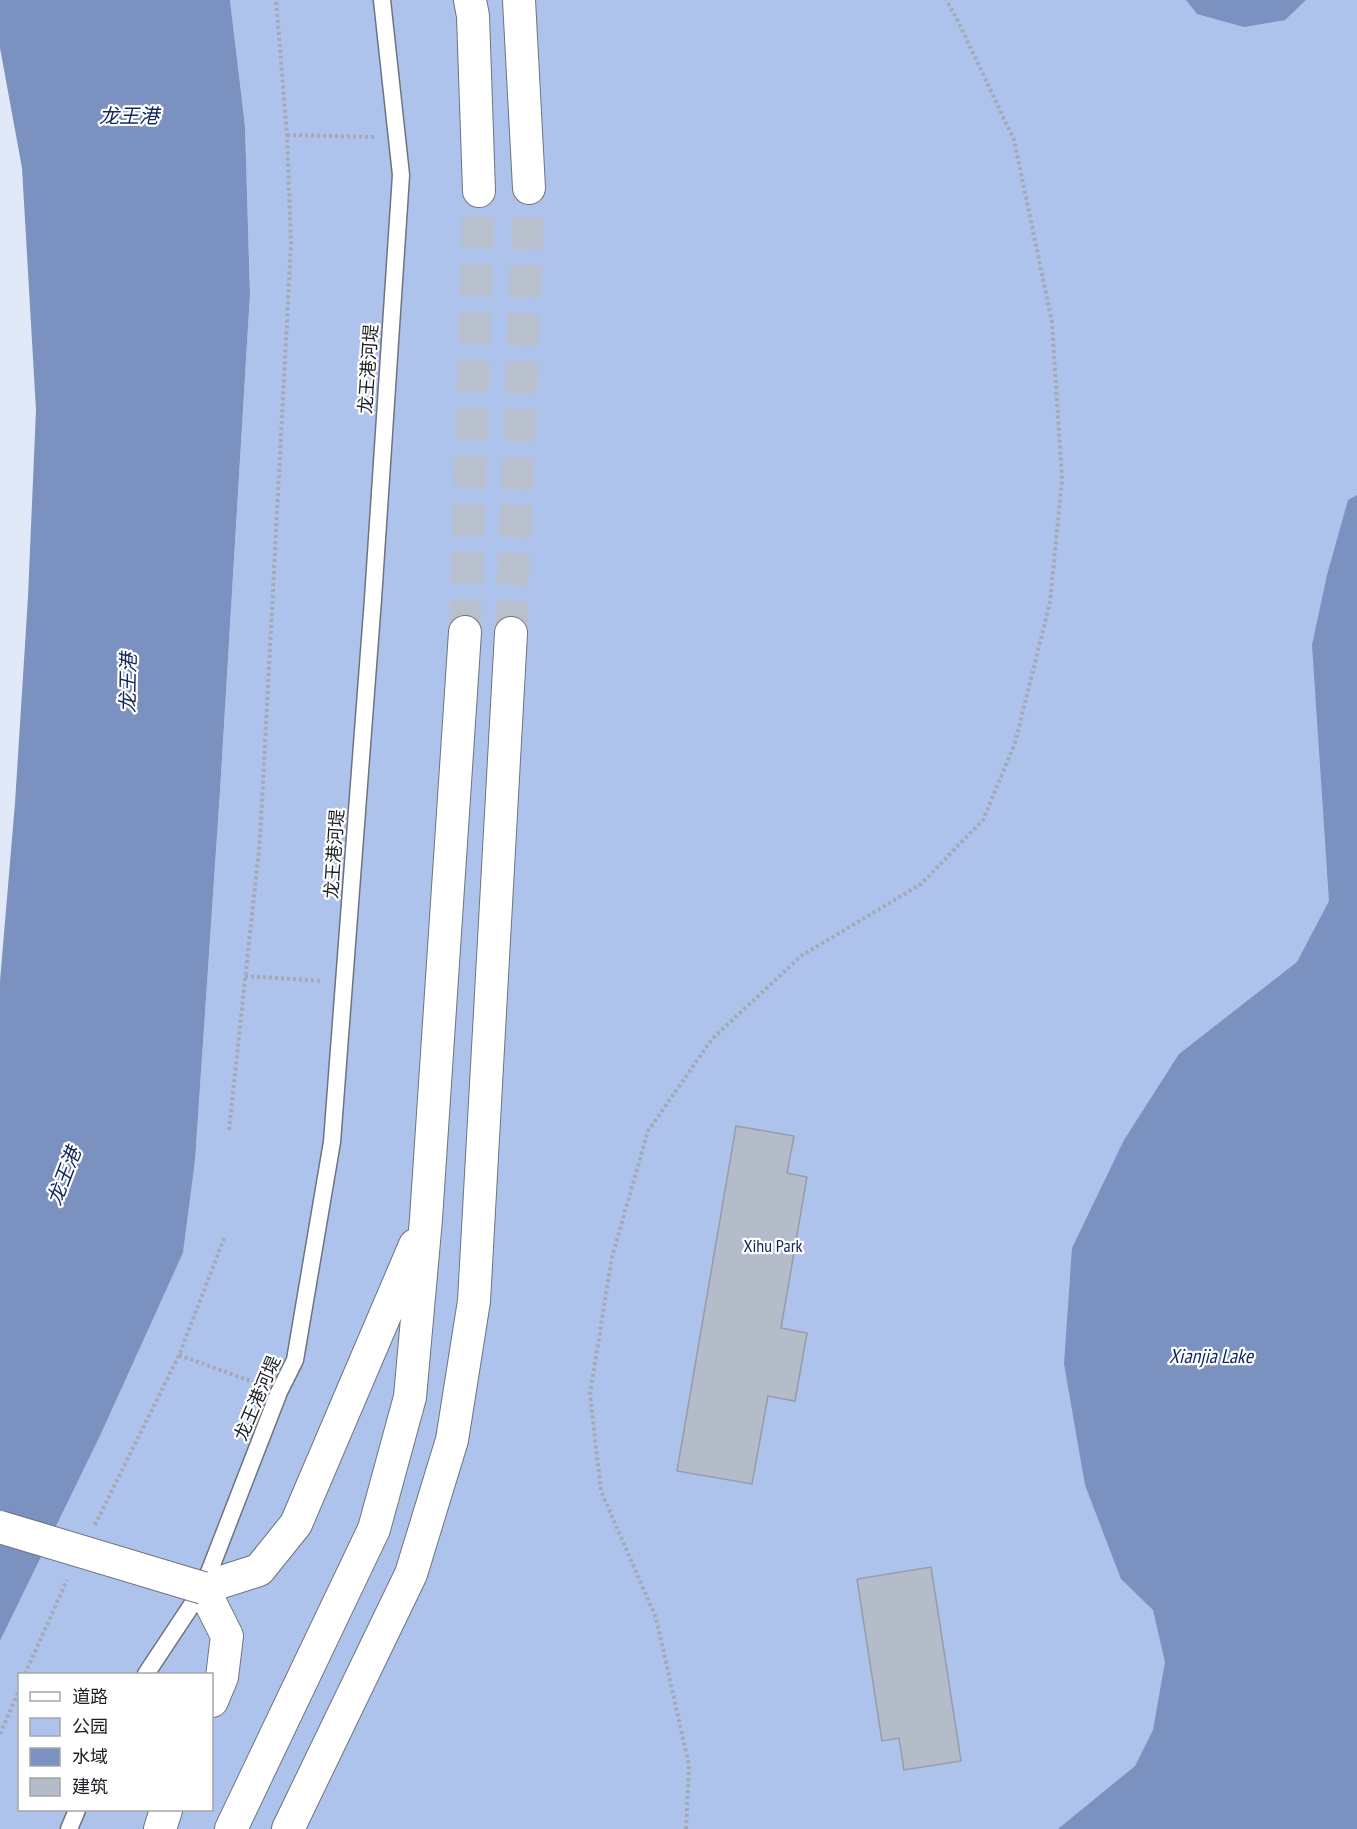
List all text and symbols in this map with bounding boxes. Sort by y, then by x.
water label: 龙王港 [99,103,162,129]
street label: 龙王港河堤 [353,323,383,415]
water label: 龙王港 [114,650,142,713]
street label: 龙王港河堤 [319,808,349,900]
water label: 龙王港 [41,1141,88,1209]
park label: Xihu Park [743,1234,803,1257]
water label: Xianjia Lake [1169,1343,1255,1369]
street label: 龙王港河堤 [229,1352,285,1444]
legend [18,1673,213,1811]
text: 道路 [72,1685,108,1708]
text: 公园 [72,1715,108,1738]
text: 水域 [72,1745,108,1768]
text: 建筑 [72,1775,108,1798]

